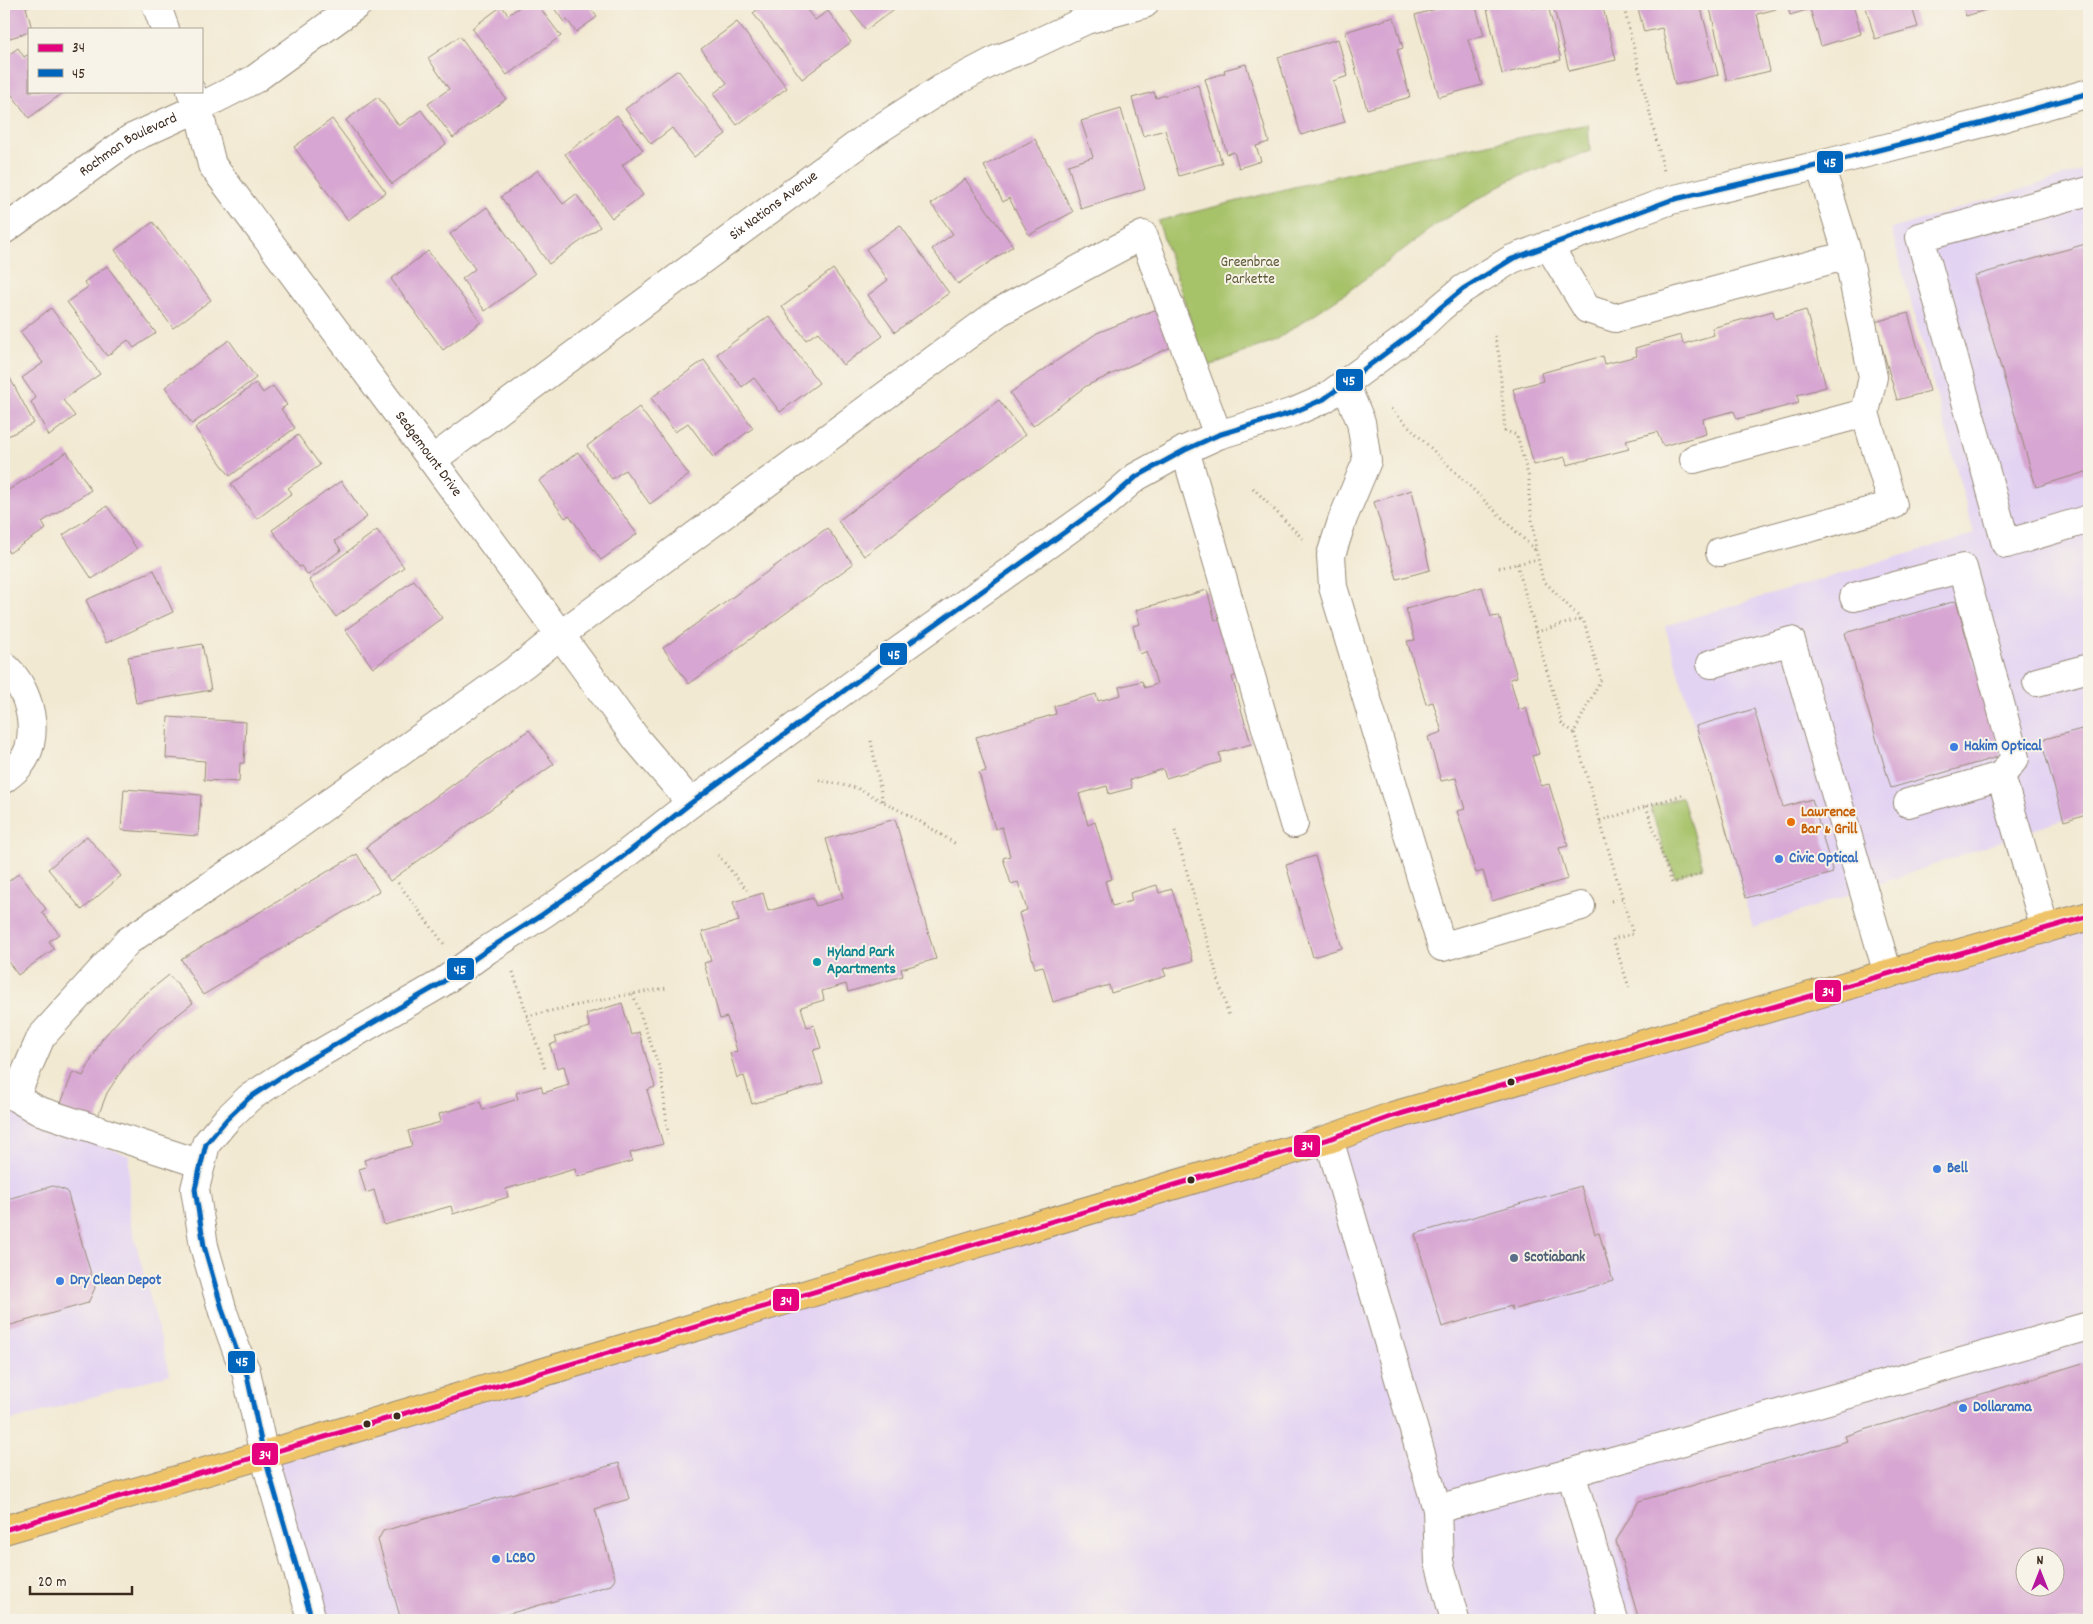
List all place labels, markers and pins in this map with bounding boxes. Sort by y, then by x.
place label: Hakim Optical [1964,736,2042,758]
marker: Hakim Optical [1948,741,1960,753]
place label: Lawrence Bar & Grill [1801,802,1858,841]
marker: Lawrence Bar & Grill [1785,816,1797,828]
place label: Civic Optical [1789,848,1858,870]
marker: Civic Optical [1773,853,1785,865]
place label: Hyland Park Apartments [827,942,896,981]
marker: Hyland Park Apartments [811,956,823,968]
unlabelled marker [1506,1077,1516,1087]
place label: Bell [1947,1158,1968,1180]
marker: Bell [1931,1163,1943,1175]
unlabelled marker [1186,1175,1196,1185]
place label: Scotiabank [1524,1247,1585,1269]
marker: Scotiabank [1508,1252,1520,1264]
place label: Dry Clean Depot [70,1270,162,1292]
marker: Dry Clean Depot [54,1275,66,1287]
place label: Dollarama [1973,1397,2032,1419]
marker: Dollarama [1957,1402,1969,1414]
unlabelled marker [392,1411,402,1421]
unlabelled marker [362,1419,372,1429]
place label: LCBO [506,1548,536,1570]
marker: LCBO [490,1553,502,1565]

